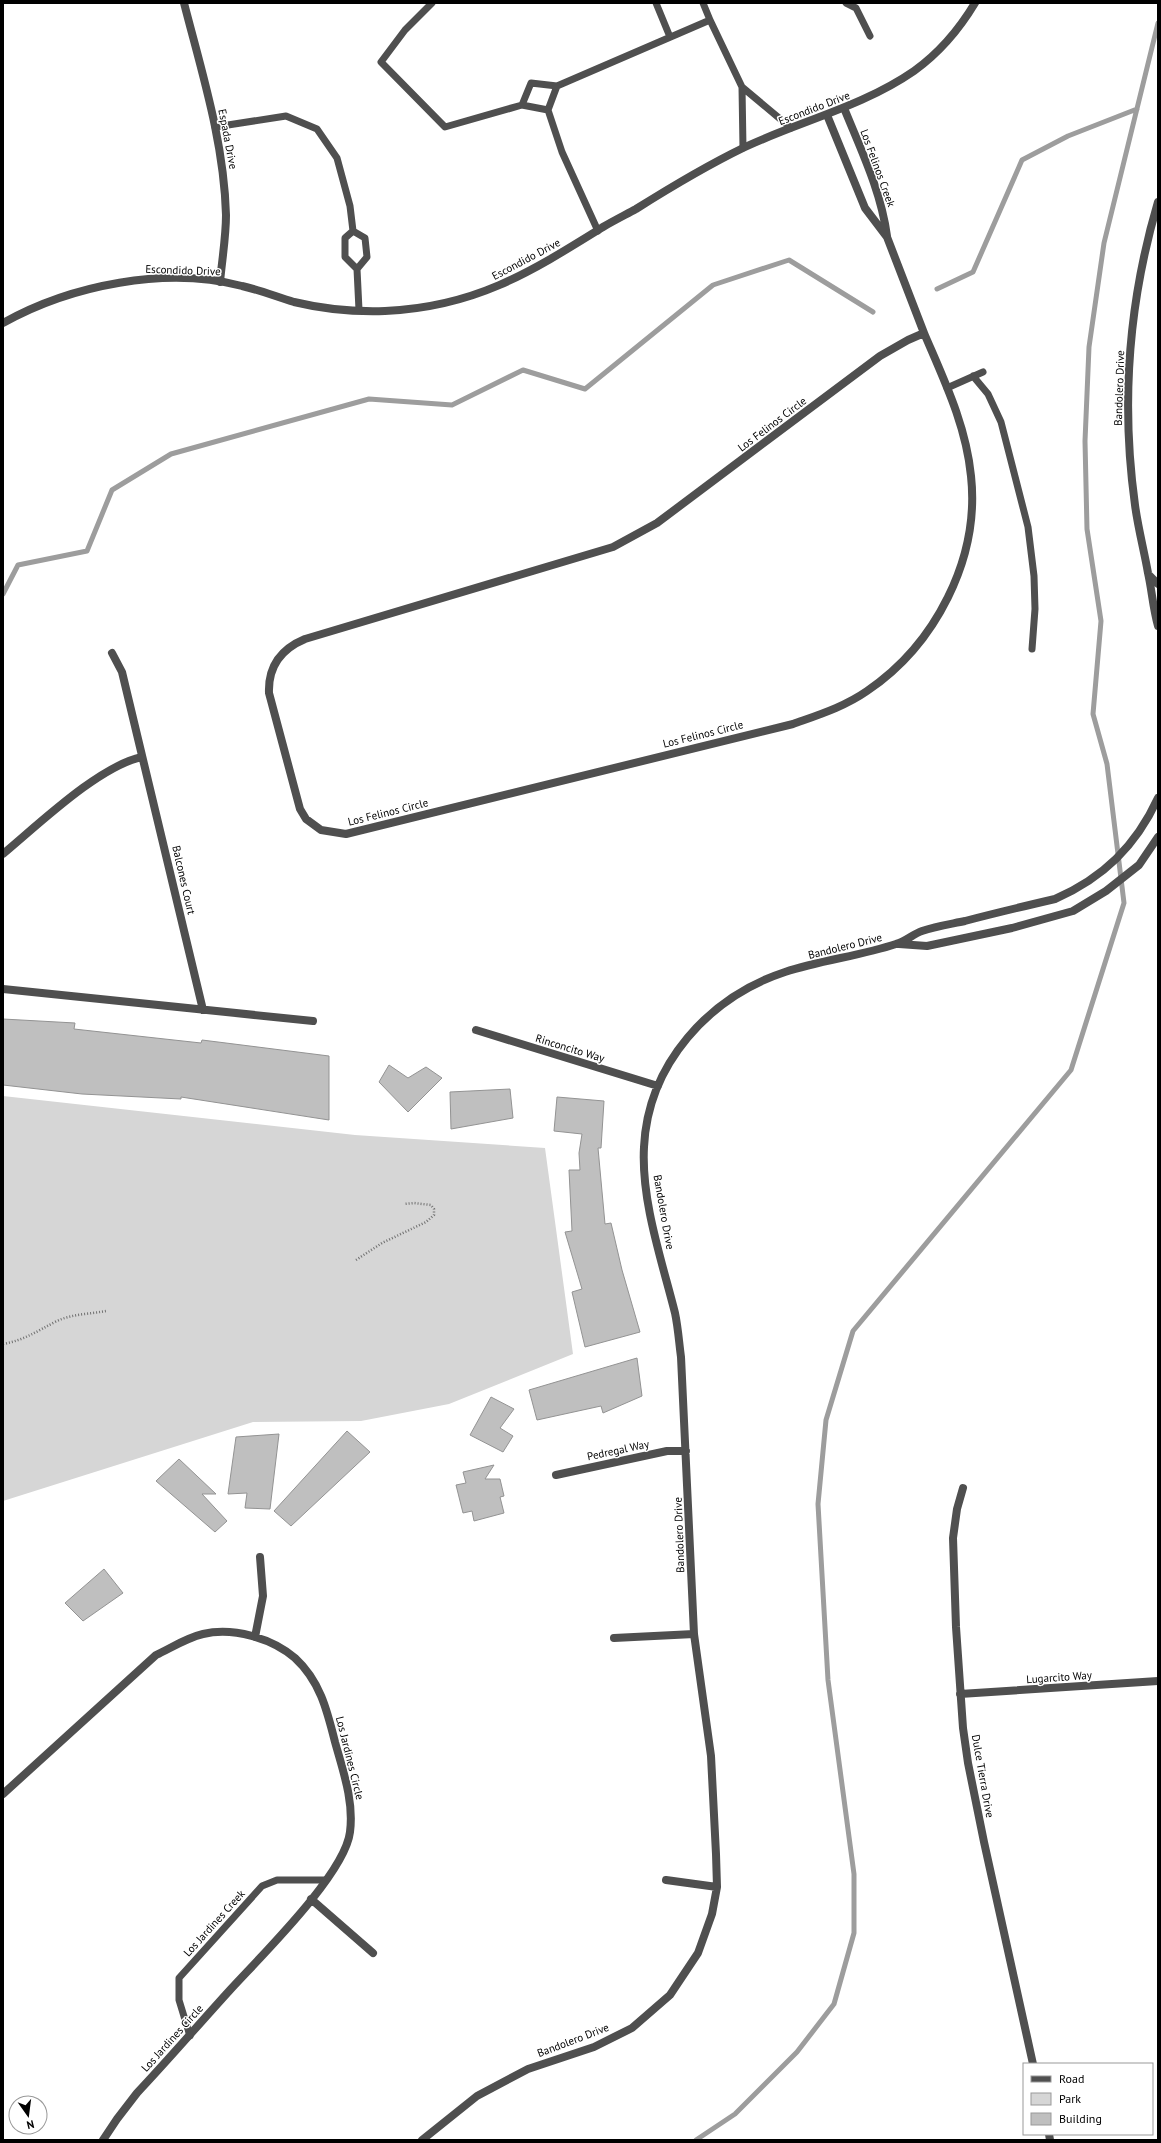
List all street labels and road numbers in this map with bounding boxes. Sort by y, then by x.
street label: Escondido Drive [776,88,852,128]
street label: Espada Drive [215,108,241,171]
street label: Los Felinos Creek [857,127,899,209]
street label: Escondido Drive [489,235,563,283]
street label: Escondido Drive [145,262,221,278]
street label: Bandolero Drive [1111,350,1127,426]
street label: Los Felinos Circle [735,393,809,454]
street label: Los Felinos Circle [661,717,745,751]
street label: Los Felinos Circle [346,795,430,829]
street label: Balcones Court [169,844,199,916]
street label: Bandolero Drive [807,930,884,962]
street label: Rinconcito Way [534,1031,607,1065]
street label: Bandolero Drive [651,1173,678,1251]
street label: Pedregal Way [586,1436,651,1463]
street label: Bandolero Drive [671,1497,687,1573]
street label: Lugarcito Way [1026,1668,1093,1686]
street label: Los Jardines Circle [333,1715,367,1802]
street label: Dulce Tierra Drive [969,1733,997,1819]
street label: Los Jardines Creek [180,1886,248,1959]
street label: Los Jardines Circle [138,2001,206,2075]
street label: Bandolero Drive [535,2020,611,2060]

